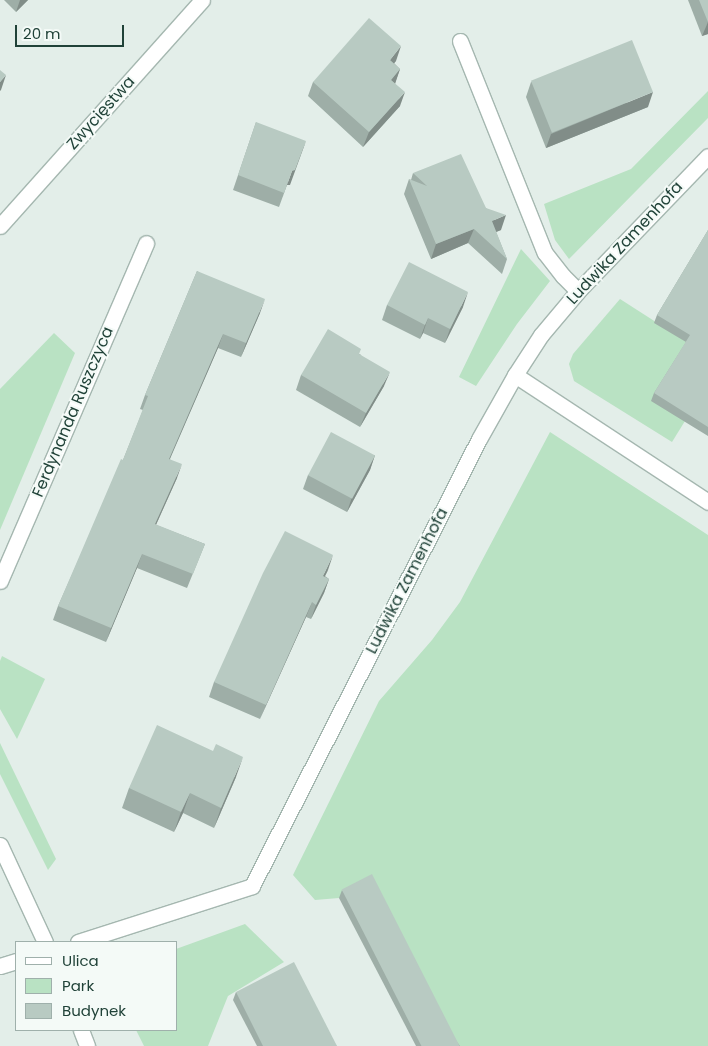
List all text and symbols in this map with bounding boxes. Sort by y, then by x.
scale bar [18,15,126,47]
text: 20 m [23,23,61,44]
street label: Zwycięstwa [63,72,139,154]
street label: Ludwika Zamenhofa [563,178,687,308]
street label: Ferdynanda Ruszczyca [28,324,118,500]
street label: Ludwika Zamenhofa [362,505,452,657]
legend [15,941,178,1031]
text: Ulica [62,950,99,971]
text: Park [62,975,94,996]
text: Budynek [62,1000,126,1021]

